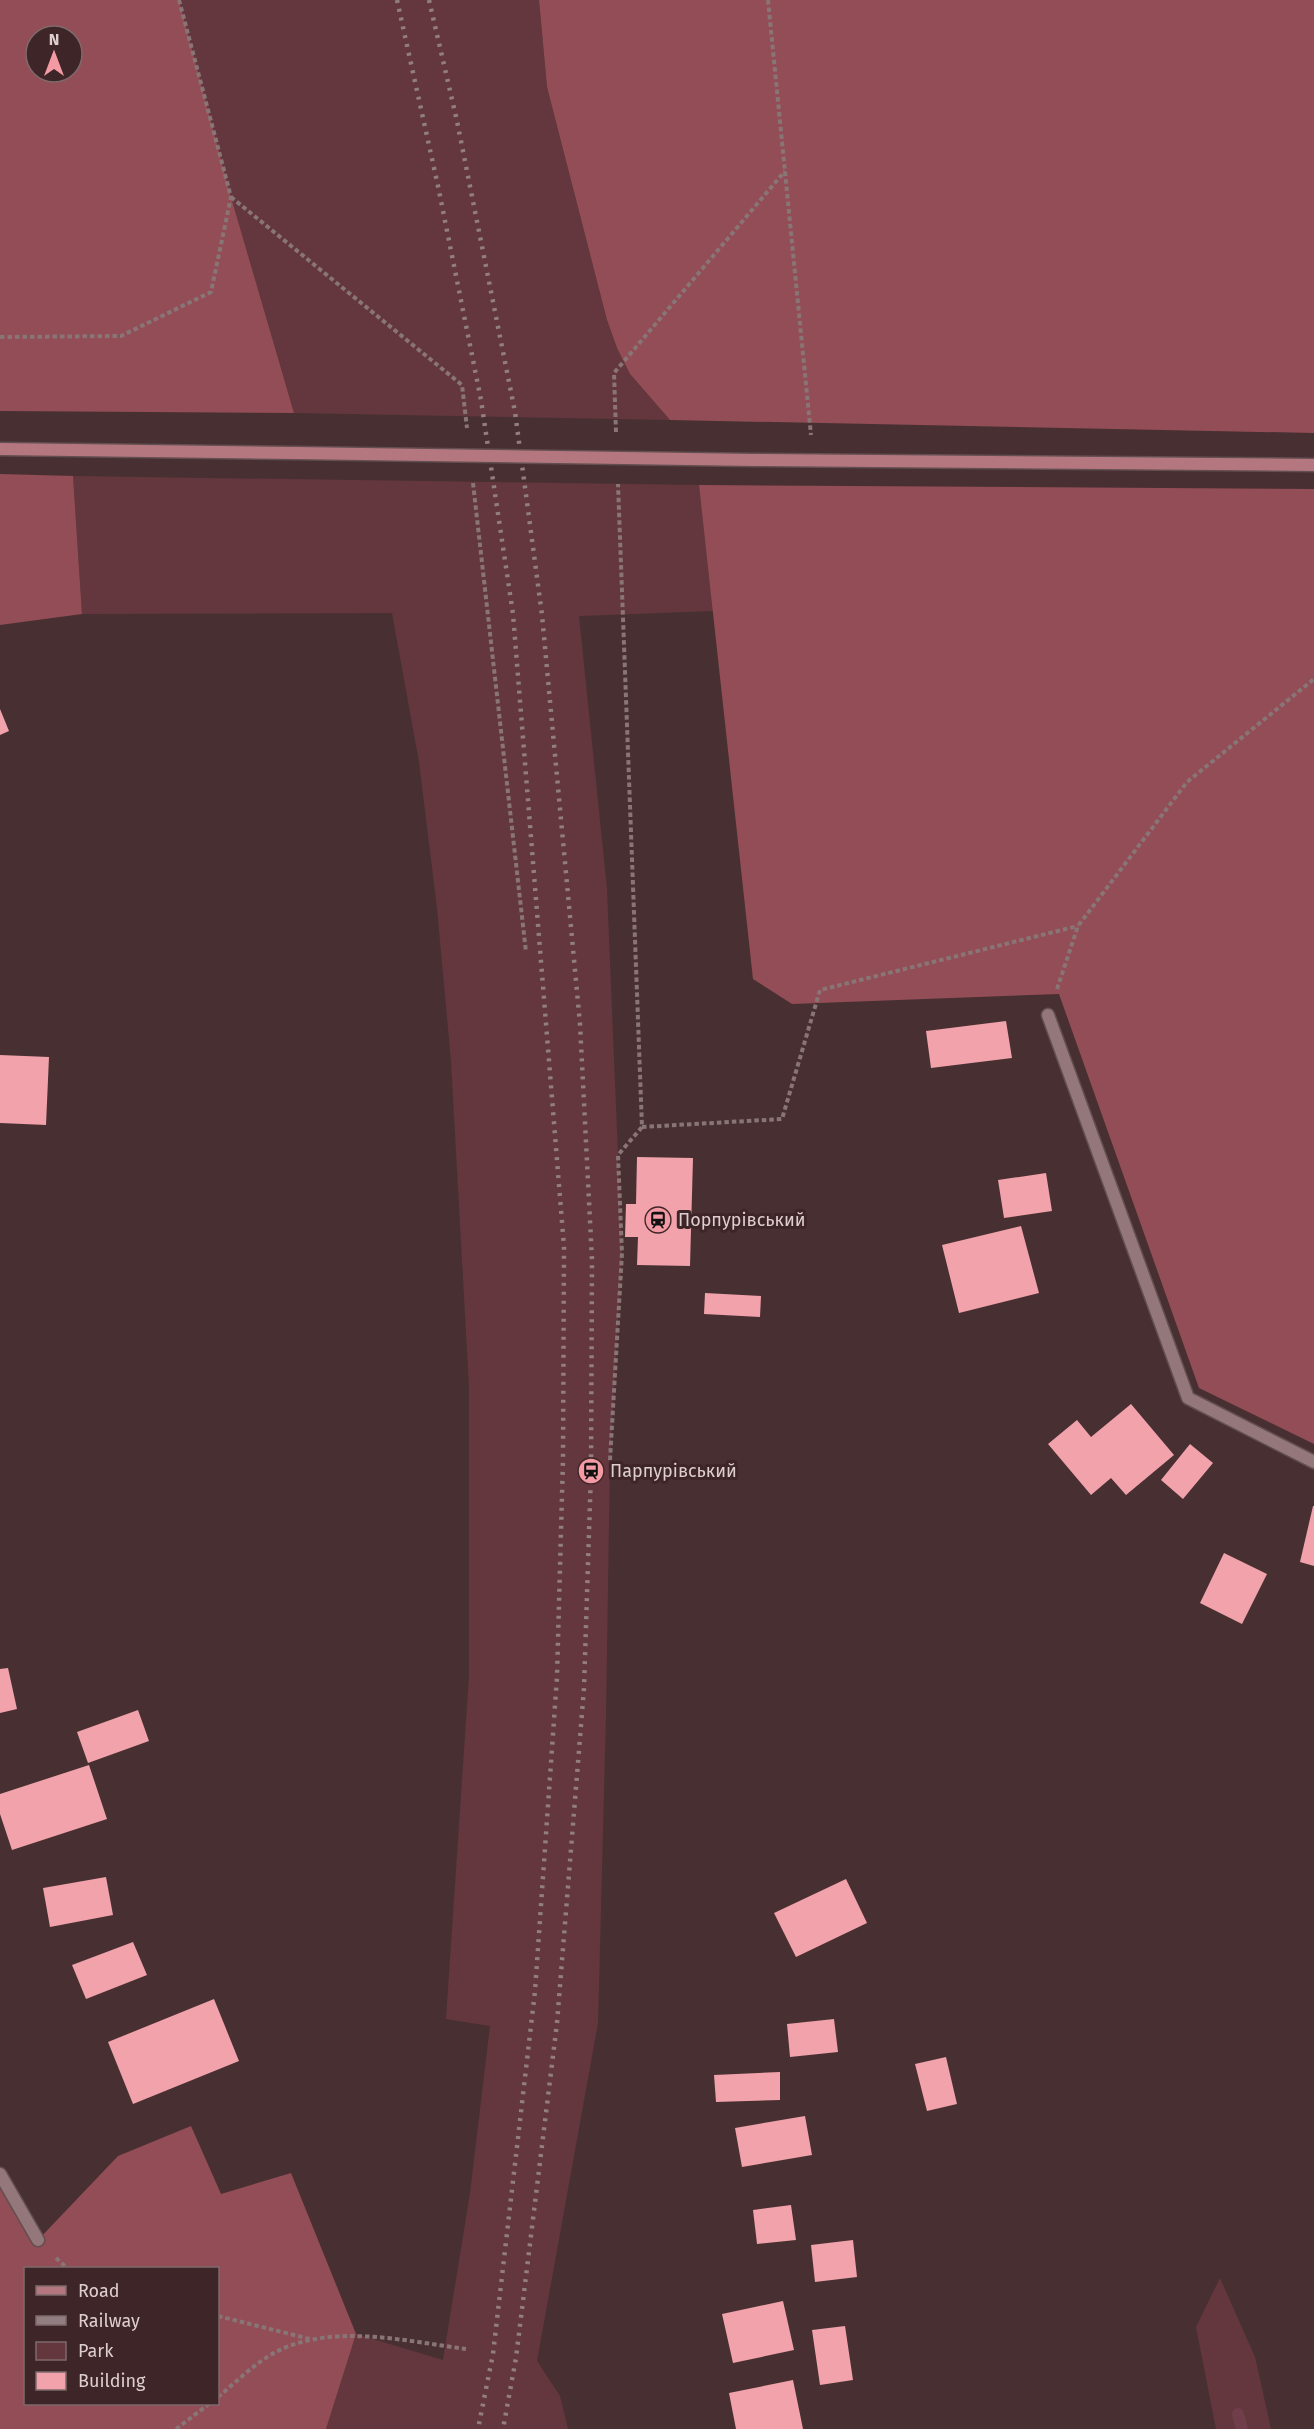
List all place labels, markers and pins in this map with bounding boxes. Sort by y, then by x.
station icon: Порпурівський [643,1205,673,1235]
place label: Порпурівський [678,1209,806,1231]
station icon: Парпурівський [576,1456,606,1486]
place label: Парпурівський [610,1460,737,1482]

